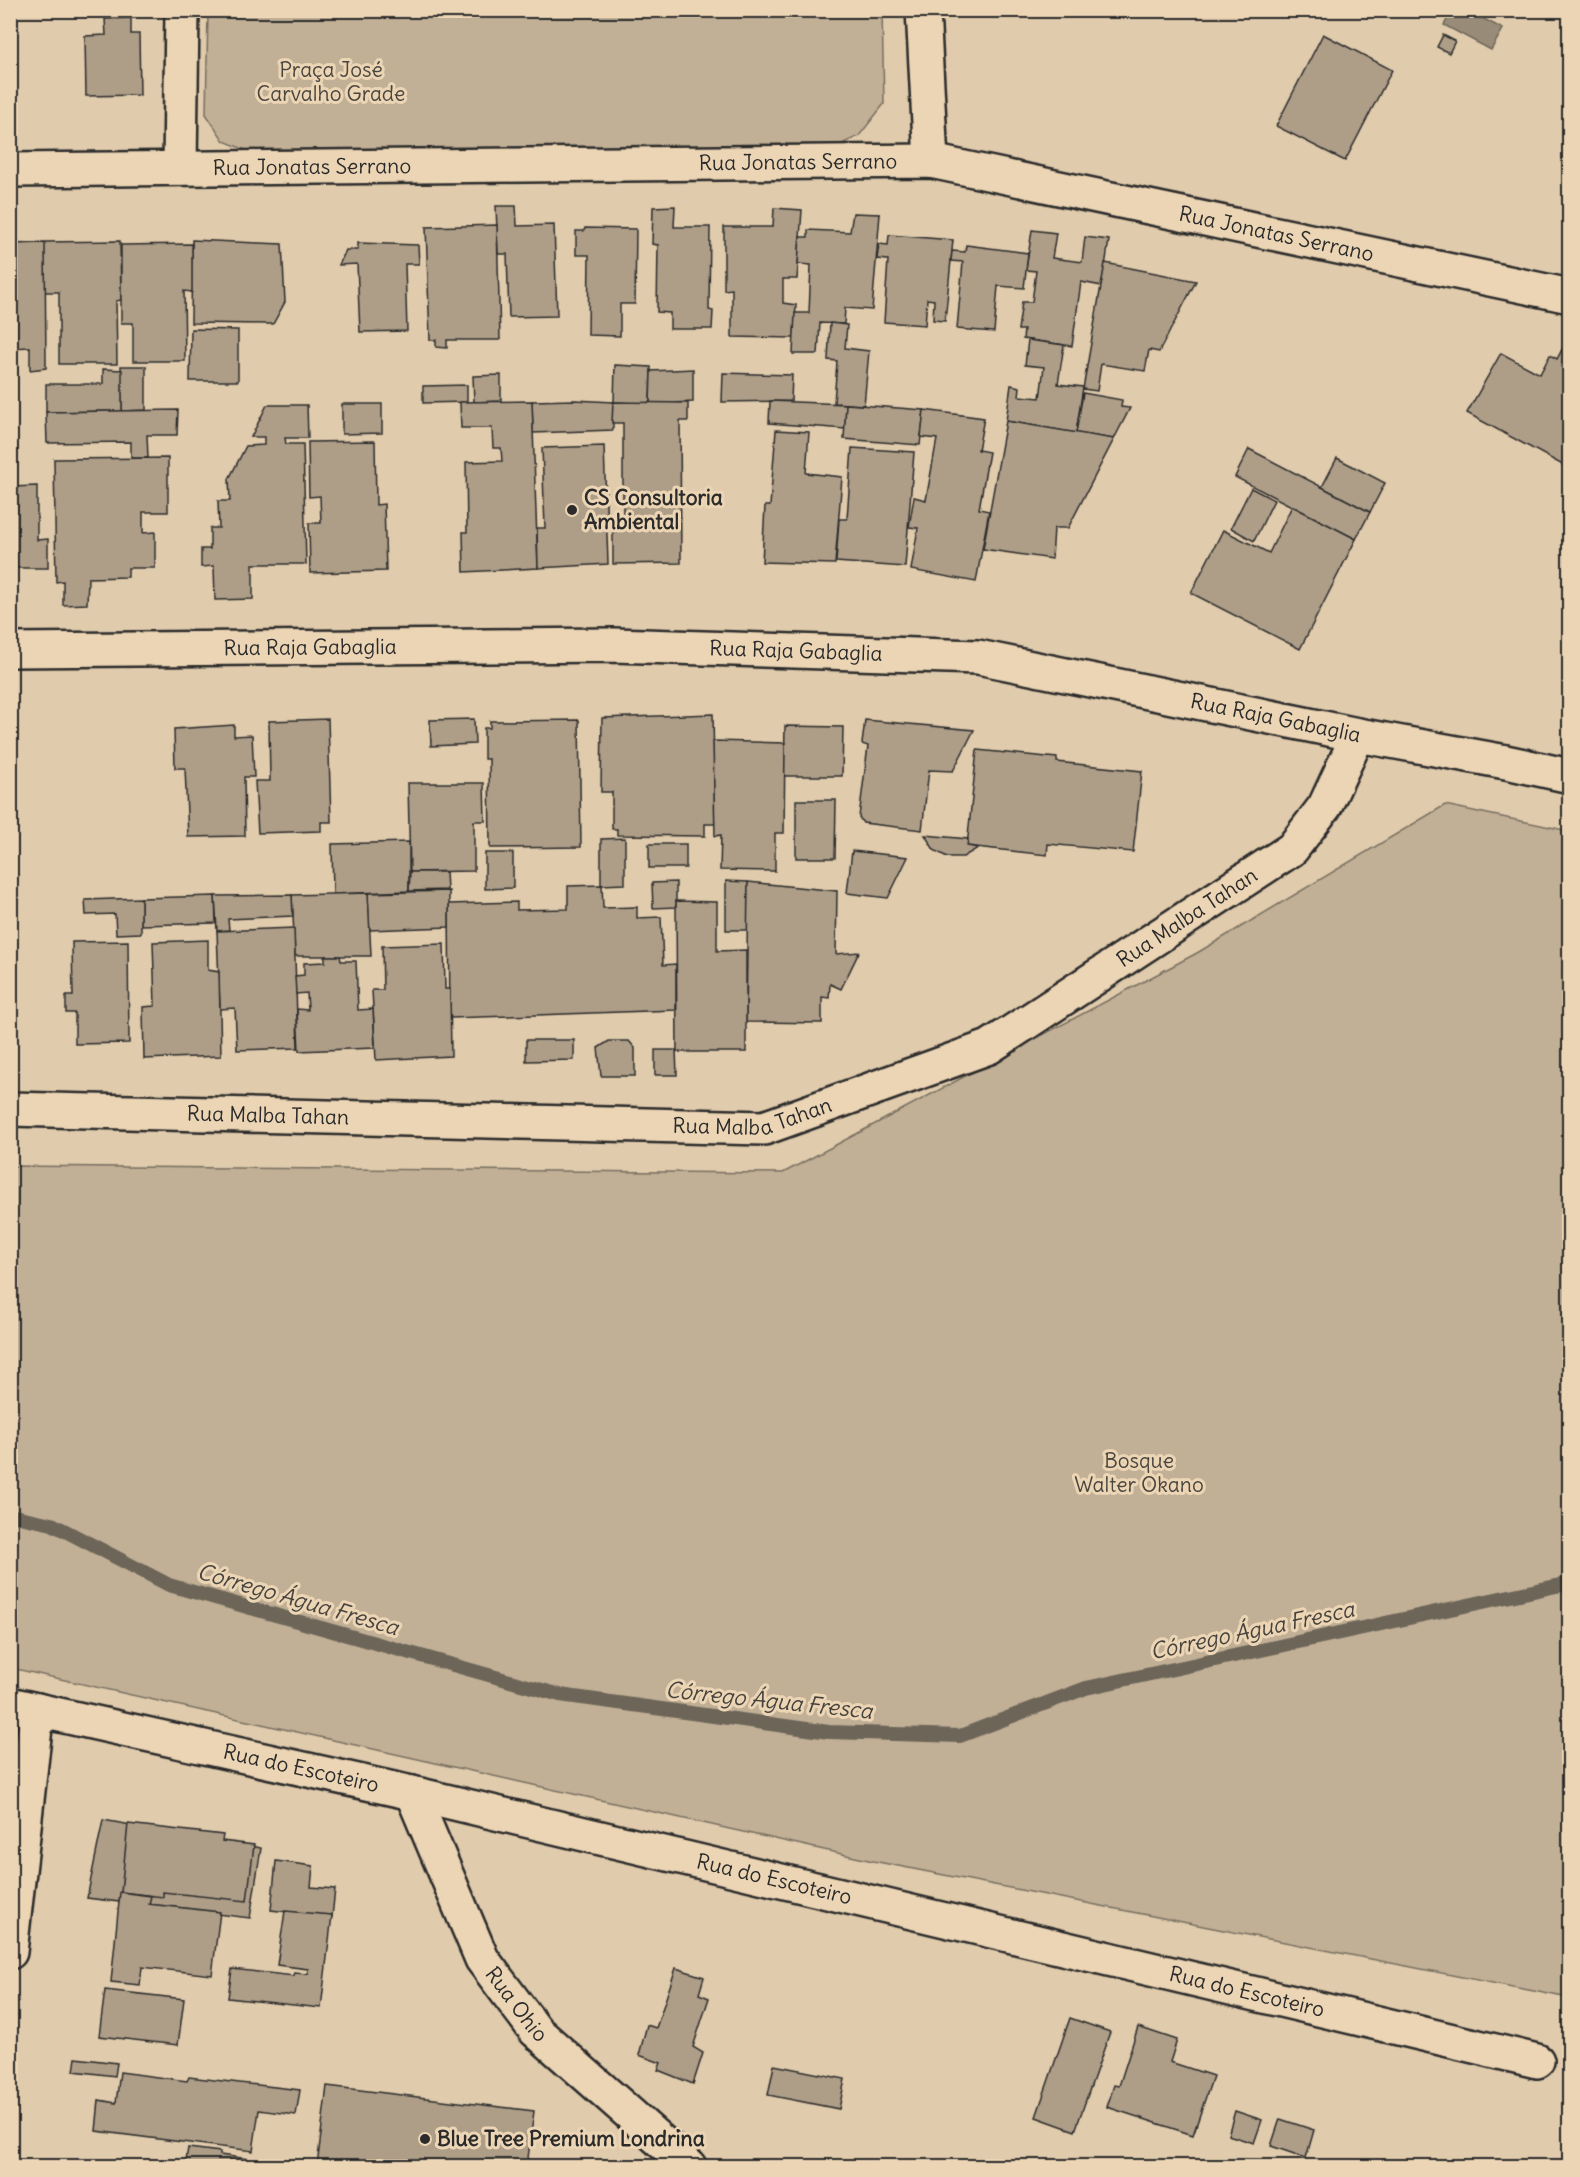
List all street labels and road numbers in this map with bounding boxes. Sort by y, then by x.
street label: Rua Jonatas Serrano [699,147,897,176]
street label: Rua Jonatas Serrano [213,152,411,181]
street label: Rua Jonatas Serrano [1176,200,1376,267]
street label: Rua Raja Gabaglia [223,633,397,661]
street label: Rua Raja Gabaglia [709,634,883,667]
street label: Rua Raja Gabaglia [1188,687,1363,748]
street label: Rua Malba Tahan [1111,861,1262,973]
street label: Rua Malba Tahan [672,1091,835,1142]
street label: Rua Malba Tahan [186,1099,350,1131]
street label: Rua do Escoteiro [221,1738,381,1798]
street label: Rua do Escoteiro [694,1847,855,1910]
street label: Rua do Escoteiro [1167,1960,1327,2023]
street label: Rua Ohio [480,1961,553,2048]

